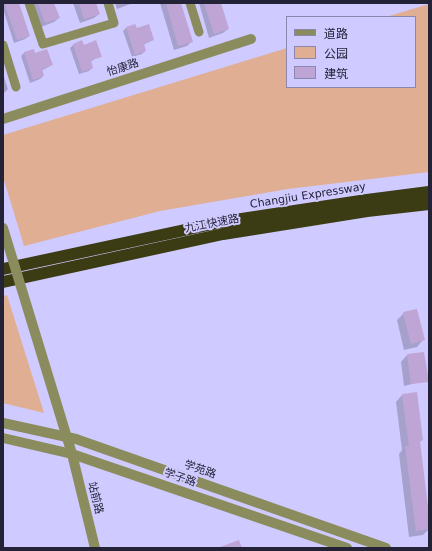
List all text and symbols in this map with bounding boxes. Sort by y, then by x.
legend [286,16,416,88]
text: 道路 [324,27,348,41]
text: 公园 [324,47,348,61]
street label: 怡康路 [105,57,141,79]
text: 建筑 [324,67,348,81]
street label: Changjiu Expressway [249,180,367,212]
street label: 九江快速路 [184,212,240,236]
street label: 学苑路 [182,458,218,482]
street label: 学子路 [162,466,198,490]
street label: 站前路 [85,480,105,516]

